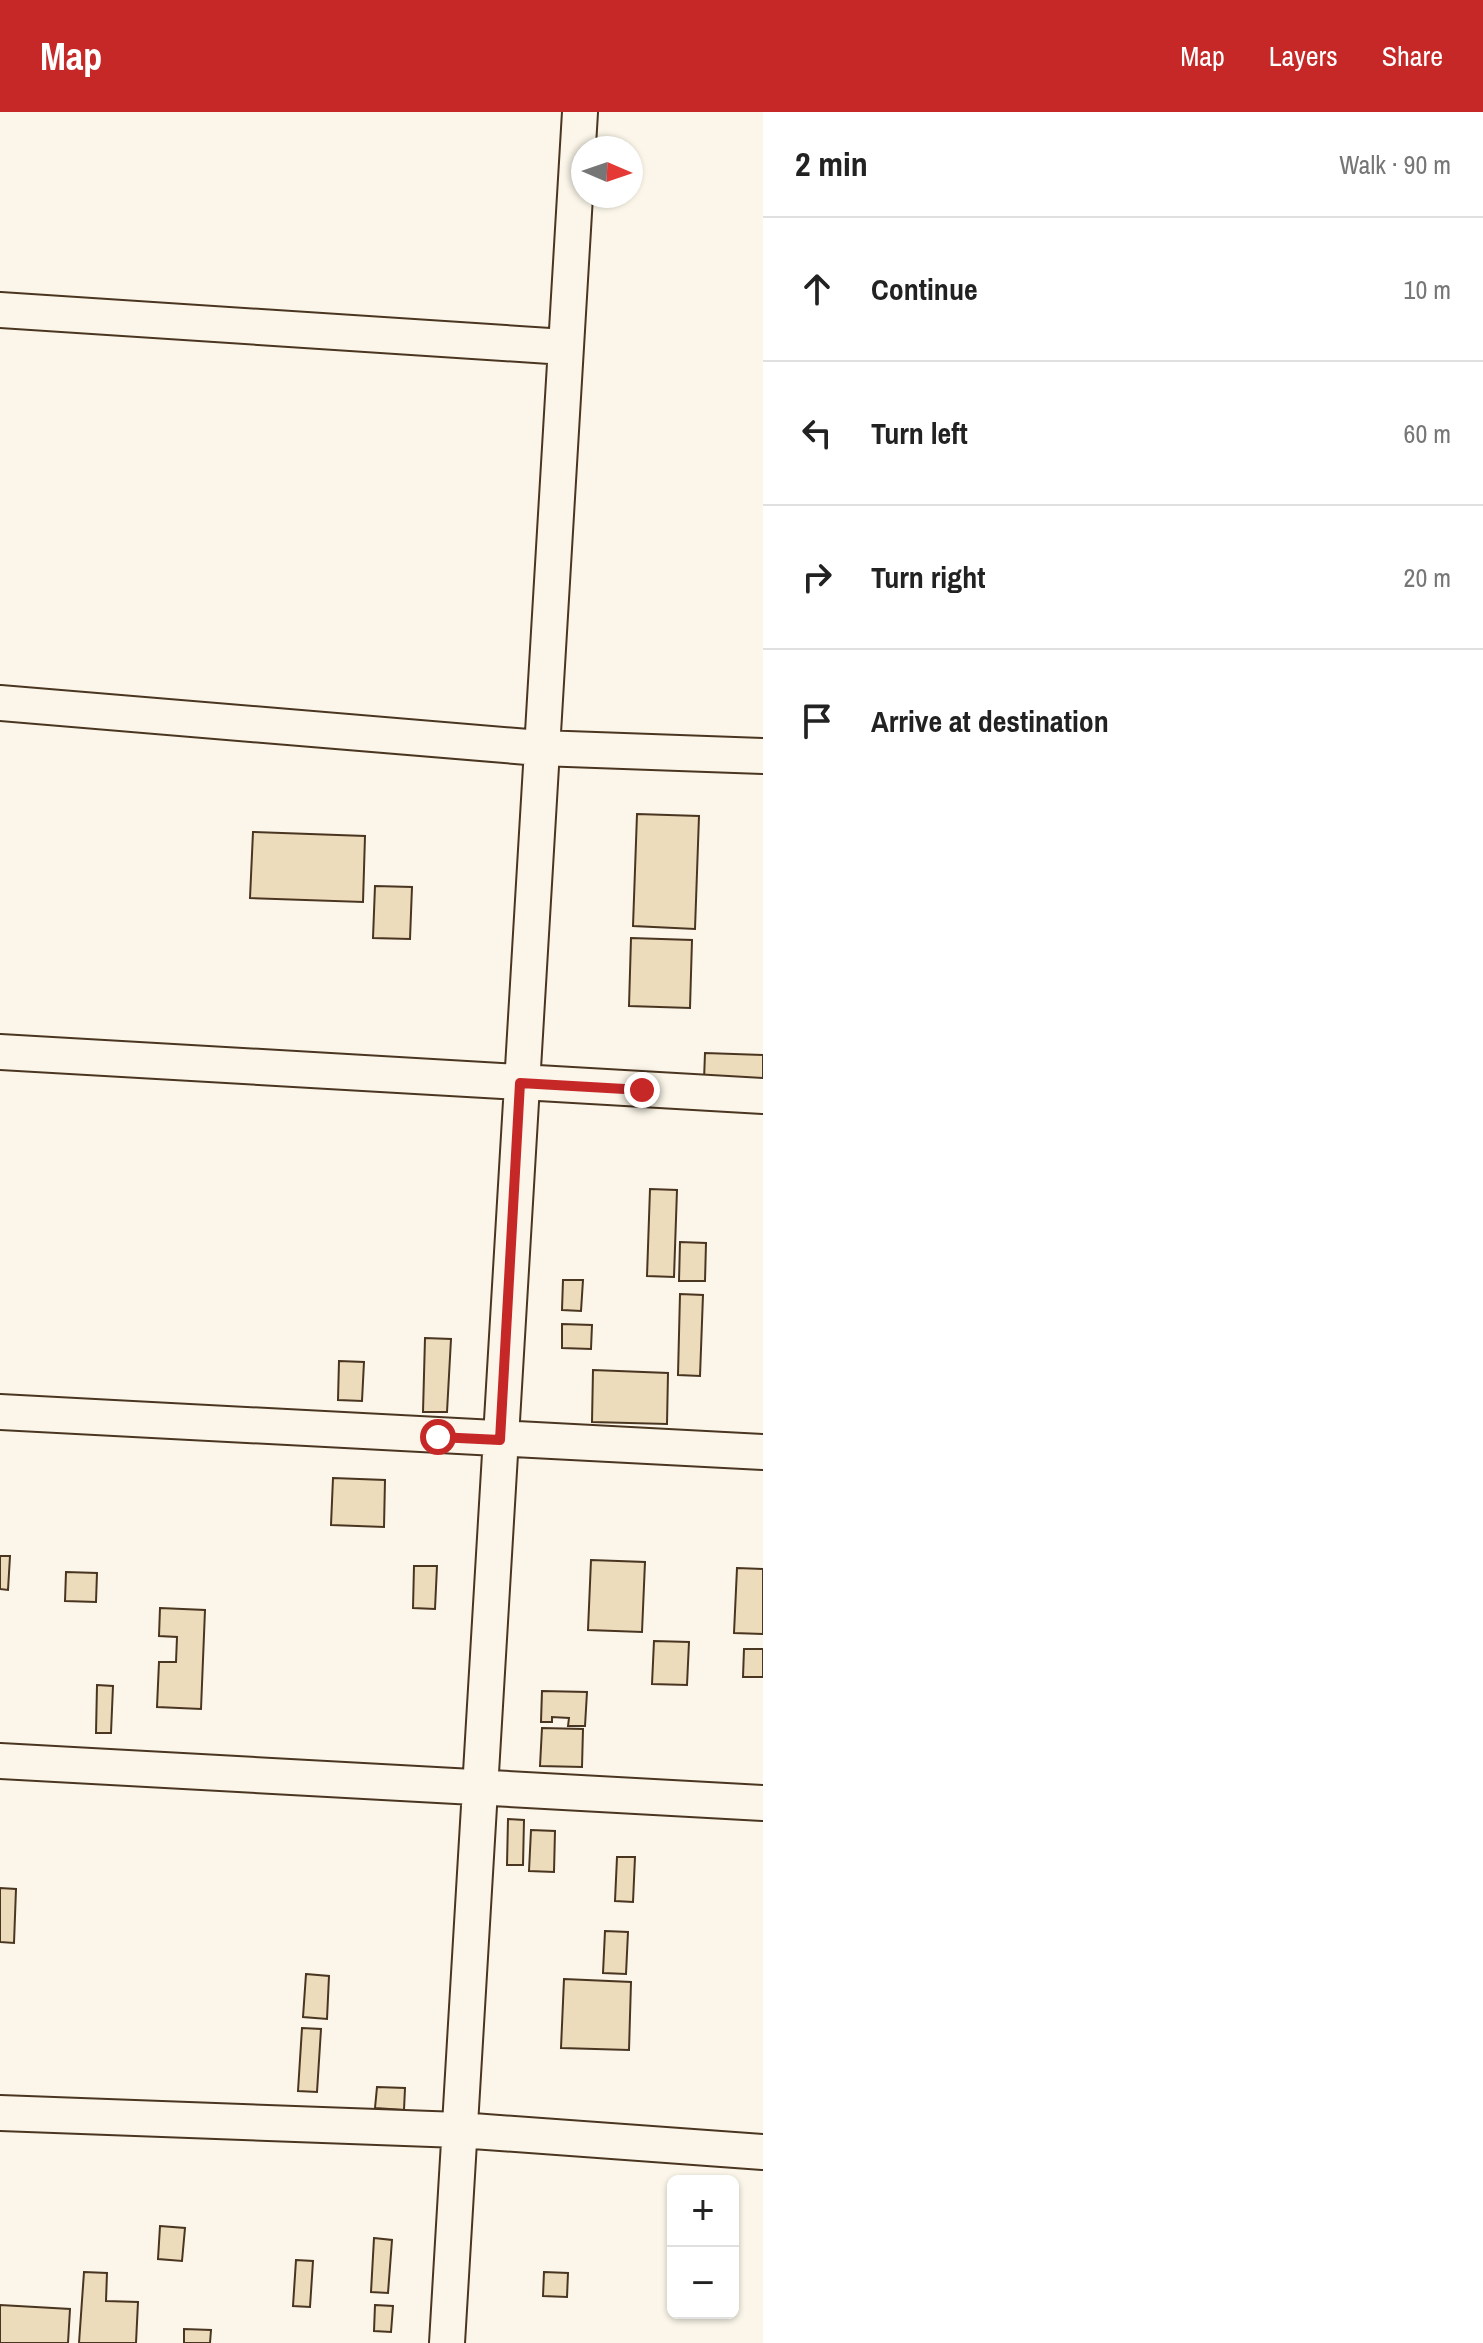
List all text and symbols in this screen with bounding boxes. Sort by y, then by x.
text: Map [40,31,102,82]
text: Map [1180,37,1225,75]
text: Layers [1269,37,1338,75]
text: Share [1382,37,1443,75]
north arrow [571,136,643,208]
text: 2 min [795,141,868,187]
text: Walk · 90 m [1339,147,1451,182]
icon: ahead [795,267,839,311]
text: Continue [871,269,978,309]
text: 10 m [1404,272,1451,307]
icon: left [795,411,839,455]
text: Turn left [871,413,968,453]
text: 60 m [1404,416,1451,451]
icon: right [795,555,839,599]
text: Turn right [871,557,985,597]
text: 20 m [1404,560,1451,595]
icon: arrive [795,699,839,743]
text: Arrive at destination [871,701,1109,741]
route end [624,1072,660,1108]
route start [420,1419,456,1455]
map controls [667,2175,739,2319]
button: + [667,2175,739,2247]
button: − [667,2247,739,2319]

